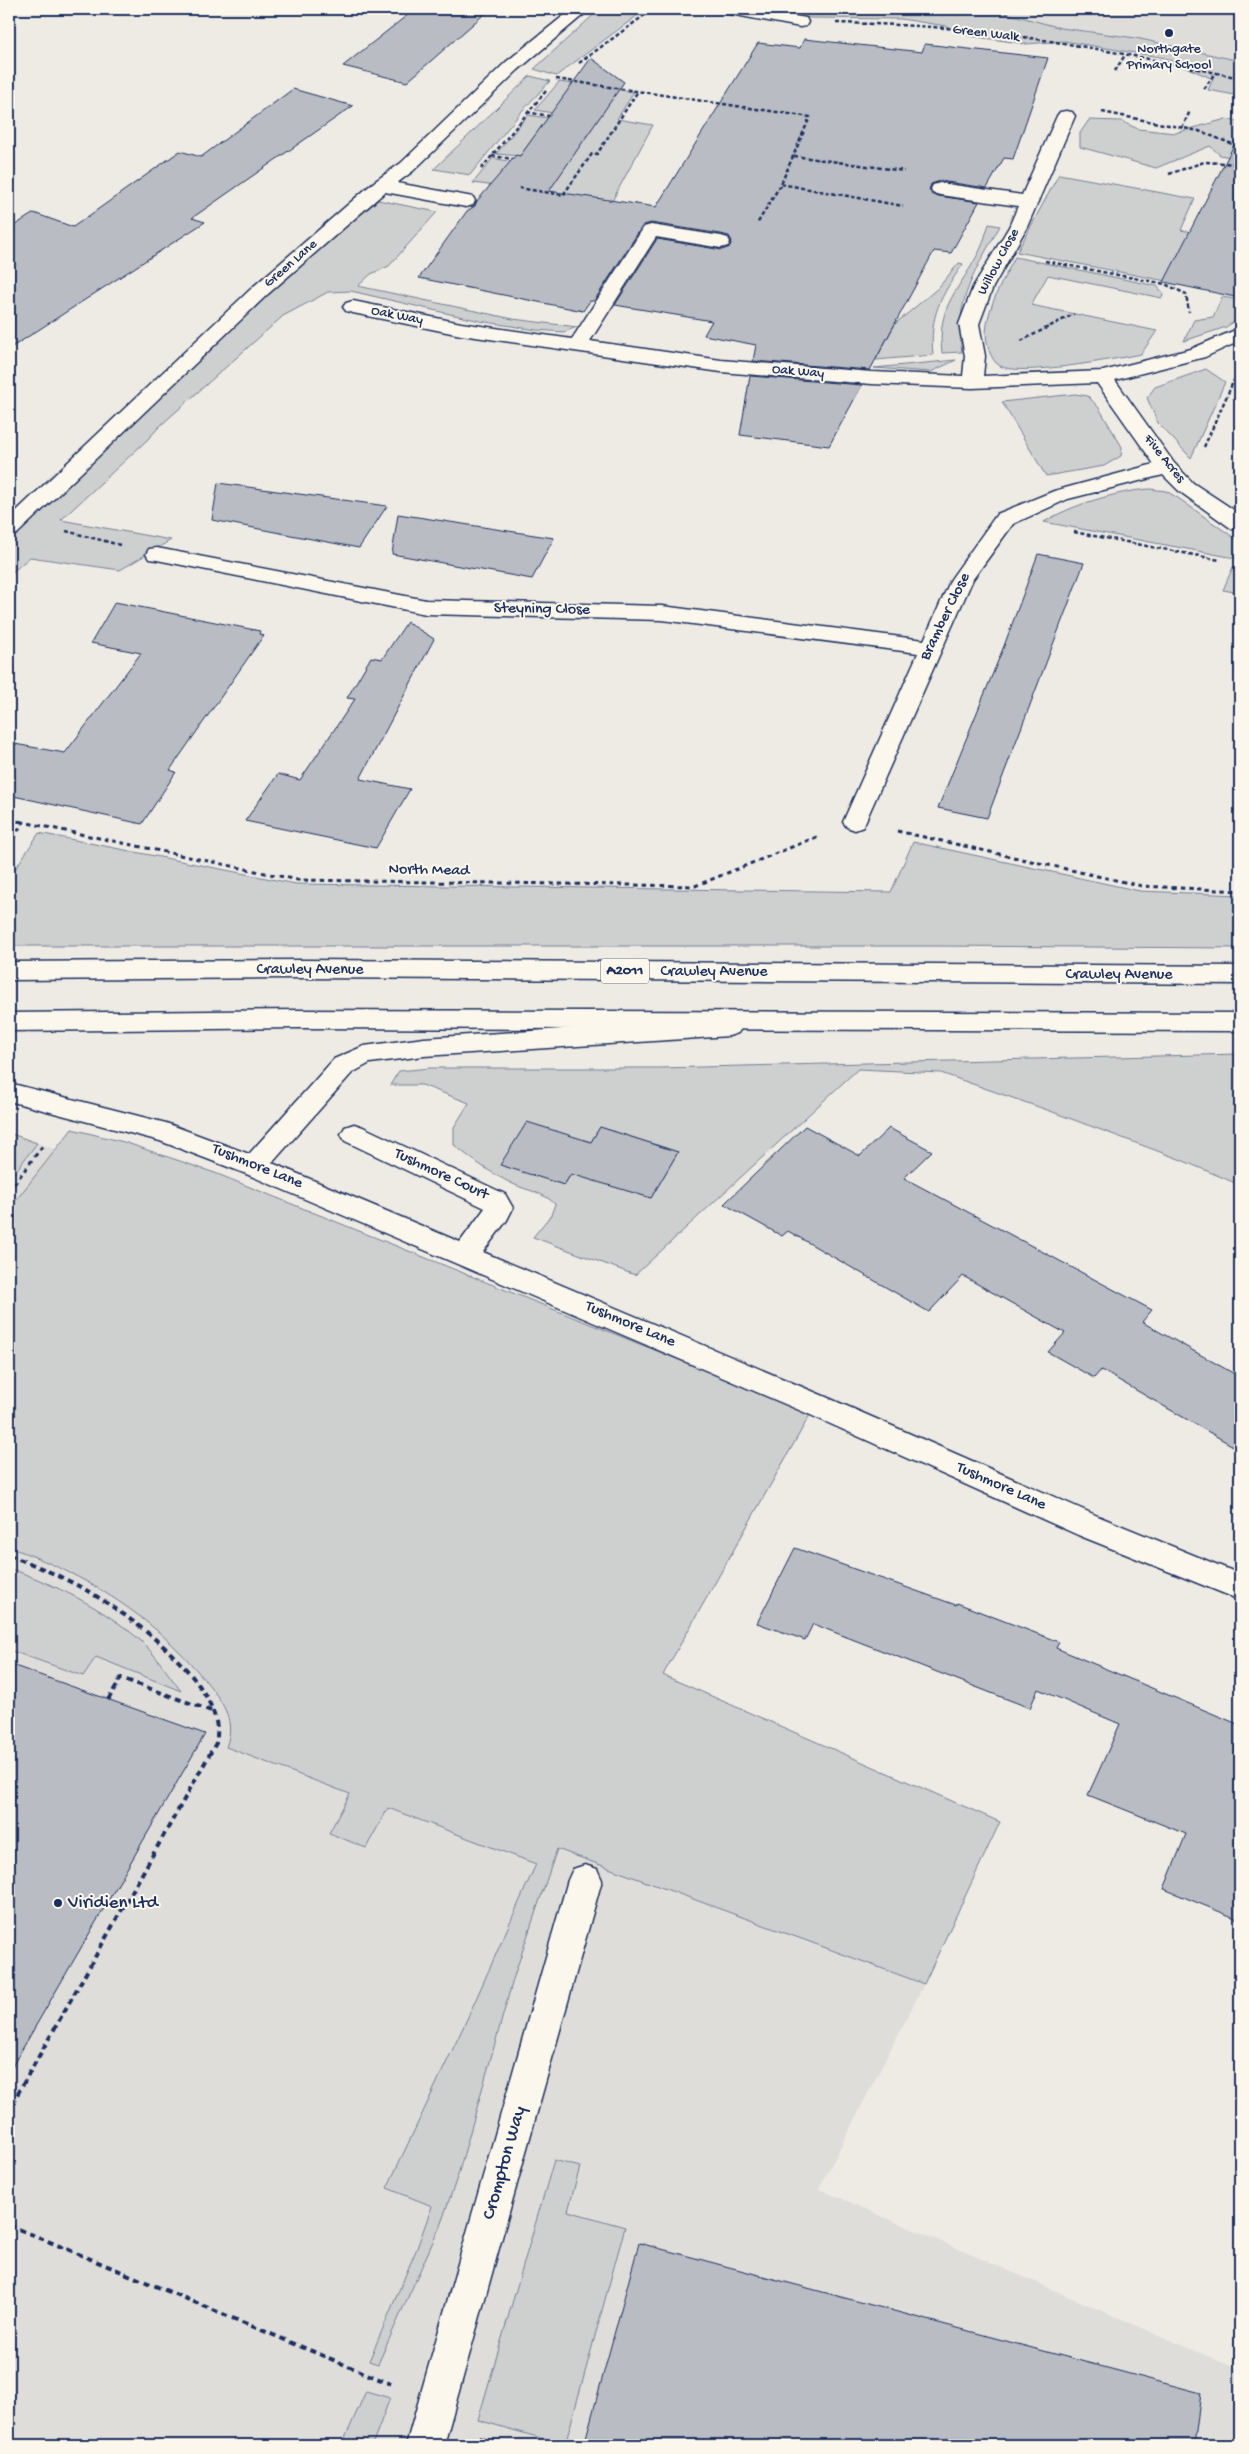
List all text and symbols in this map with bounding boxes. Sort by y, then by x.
street label: Green Walk [952,21,1022,47]
marker: Northgate Primary School [1163,27,1175,39]
place label: Northgate Primary School [1126,41,1211,74]
street label: Willow Close [974,225,1024,298]
street label: Green Lane [261,236,322,292]
street label: Oak Way [370,303,424,329]
street label: Oak Way [771,361,825,383]
street label: Five Acres [1139,431,1189,487]
street label: Bramber Close [916,570,976,665]
street label: Steyning Close [494,600,591,620]
street label: North Mead [388,861,471,881]
road number: A2011 [601,958,649,984]
street label: Crawley Avenue [256,961,364,980]
street label: Crawley Avenue [660,963,768,982]
street label: Crawley Avenue [1065,966,1173,985]
street label: Tushmore Lane [208,1140,306,1194]
street label: Tushmore Court [390,1144,493,1206]
street label: Tushmore Lane [581,1297,679,1353]
street label: Tushmore Lane [952,1458,1049,1516]
place label: Viridien Ltd [67,1892,160,1915]
marker: Viridien Ltd [52,1897,64,1909]
street label: Crompton Way [478,2103,532,2222]

